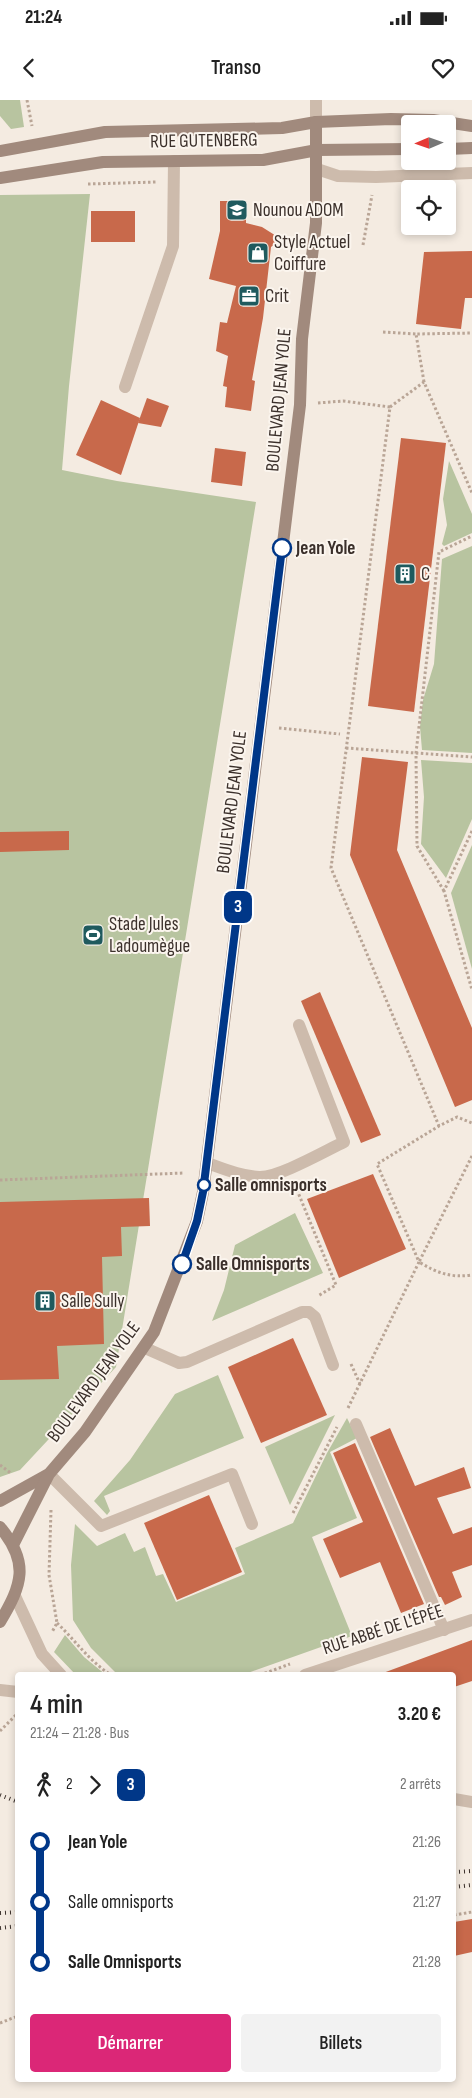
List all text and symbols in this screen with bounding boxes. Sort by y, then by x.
text: 21:24 [25,6,62,29]
icon: back [15,54,43,82]
text: Transo [211,54,261,81]
icon: heart [429,54,457,82]
north arrow [401,115,456,170]
map controls [401,115,456,235]
street label: RUE GUTENBERG [150,129,258,153]
button: locate [401,180,456,235]
school or university icon: Nounou ADOM [225,198,249,222]
place label: Nounou ADOM [253,199,344,222]
place label: Style Actuel Coiffure [274,231,350,276]
shop icon: Style Actuel Coiffure [246,241,270,265]
office icon: Crit [237,284,261,308]
place label: Crit [265,285,289,308]
street label: BOULEVARD JEAN YOLE [261,327,297,473]
place label: Jean Yole [295,537,355,560]
marker: Jean Yole [272,538,292,558]
building icon: C [393,562,417,586]
place label: C [421,563,430,586]
street label: BOULEVARD JEAN YOLE [212,729,252,875]
line badge: 3 [222,891,254,923]
text: 3 [234,896,242,917]
place label: Stade Jules Ladoumègue [109,913,190,958]
sports icon: Stade Jules Ladoumègue [81,923,105,947]
place label: Salle omnisports [215,1174,327,1197]
marker: Salle omnisports [197,1178,211,1192]
place label: Salle Omnisports [196,1253,309,1276]
marker: Salle Omnisports [172,1254,192,1274]
building icon: Salle Sully [33,1289,57,1313]
place label: Salle Sully [61,1290,125,1313]
street label: BOULEVARD JEAN YOLE [42,1317,146,1447]
street label: RUE ABBÉ DE L'ÉPÉE [320,1600,446,1660]
text: 4 min [30,1688,83,1721]
text: 3.20 € [398,1703,441,1726]
text: 21:24 – 21:28 · Bus [30,1724,129,1743]
icon: walk [30,1771,58,1799]
icon: forward [81,1771,109,1799]
text: 3 [127,1774,135,1795]
text: 2 [66,1775,73,1794]
text: 2 arrêts [400,1775,441,1794]
text: Jean Yole [68,1831,127,1854]
text: 21:26 [412,1833,441,1852]
text: Salle omnisports [68,1891,174,1914]
text: 21:27 [413,1893,441,1912]
text: Salle Omnisports [68,1951,181,1974]
text: 21:28 [412,1953,441,1972]
button: Démarrer [30,2014,231,2072]
button: Billets [241,2014,441,2072]

